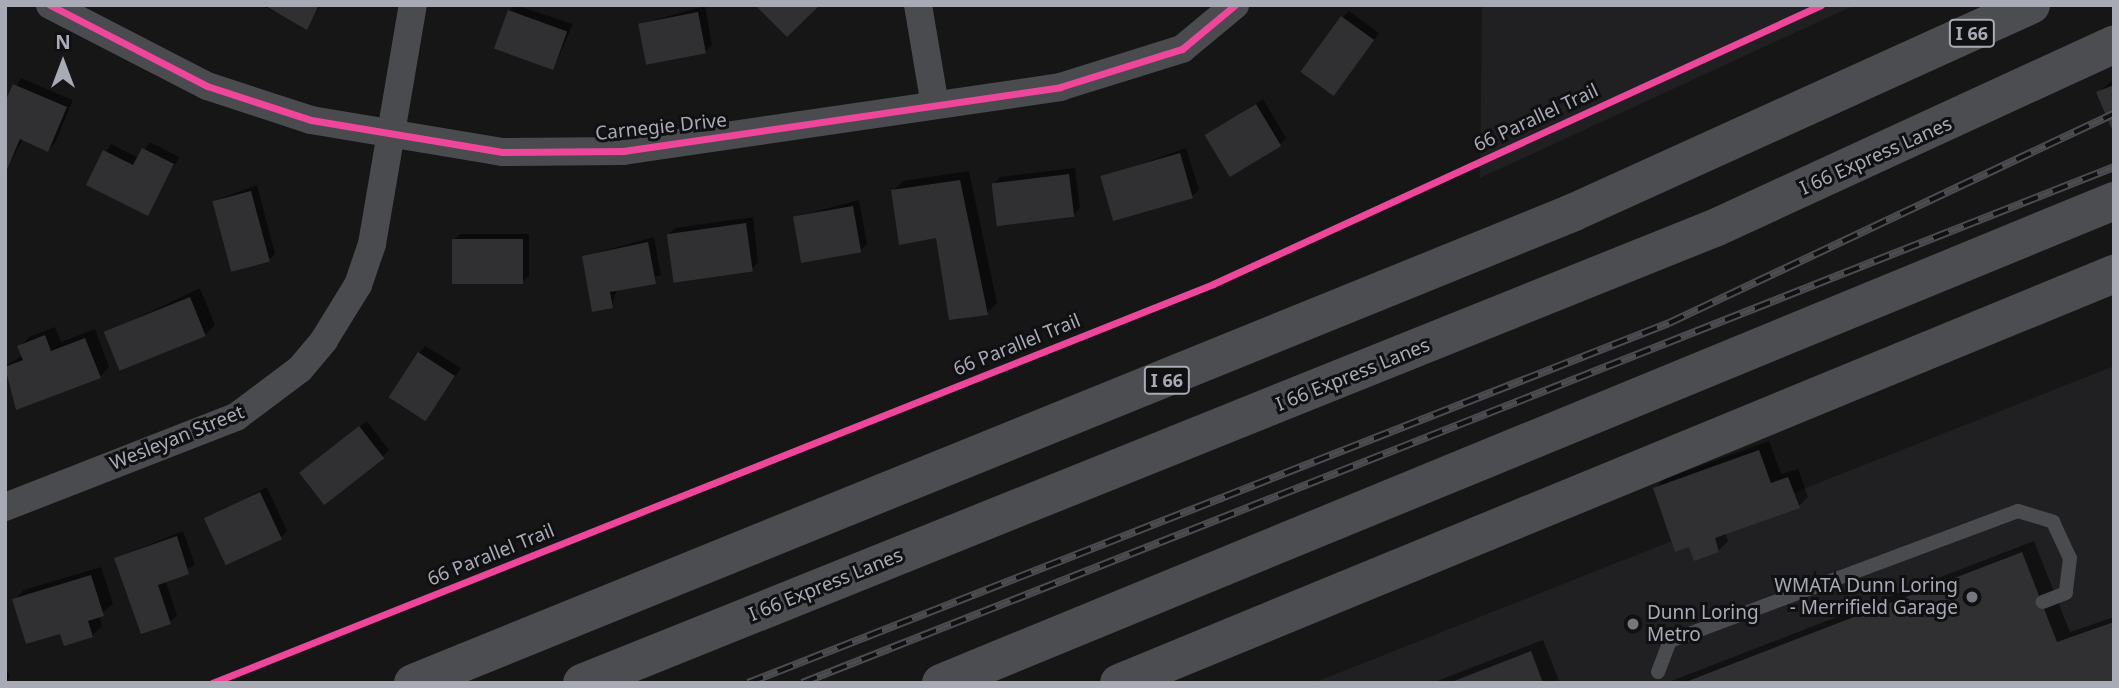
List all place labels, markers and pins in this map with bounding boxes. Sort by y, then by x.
place label: WMATA Dunn Loring - Merrifield Garage [1774,575,1958,619]
marker: WMATA Dunn Loring - Merrifield Garage [1964,589,1980,605]
place label: Dunn Loring Metro [1647,602,1759,646]
marker: Dunn Loring Metro [1625,616,1641,632]

